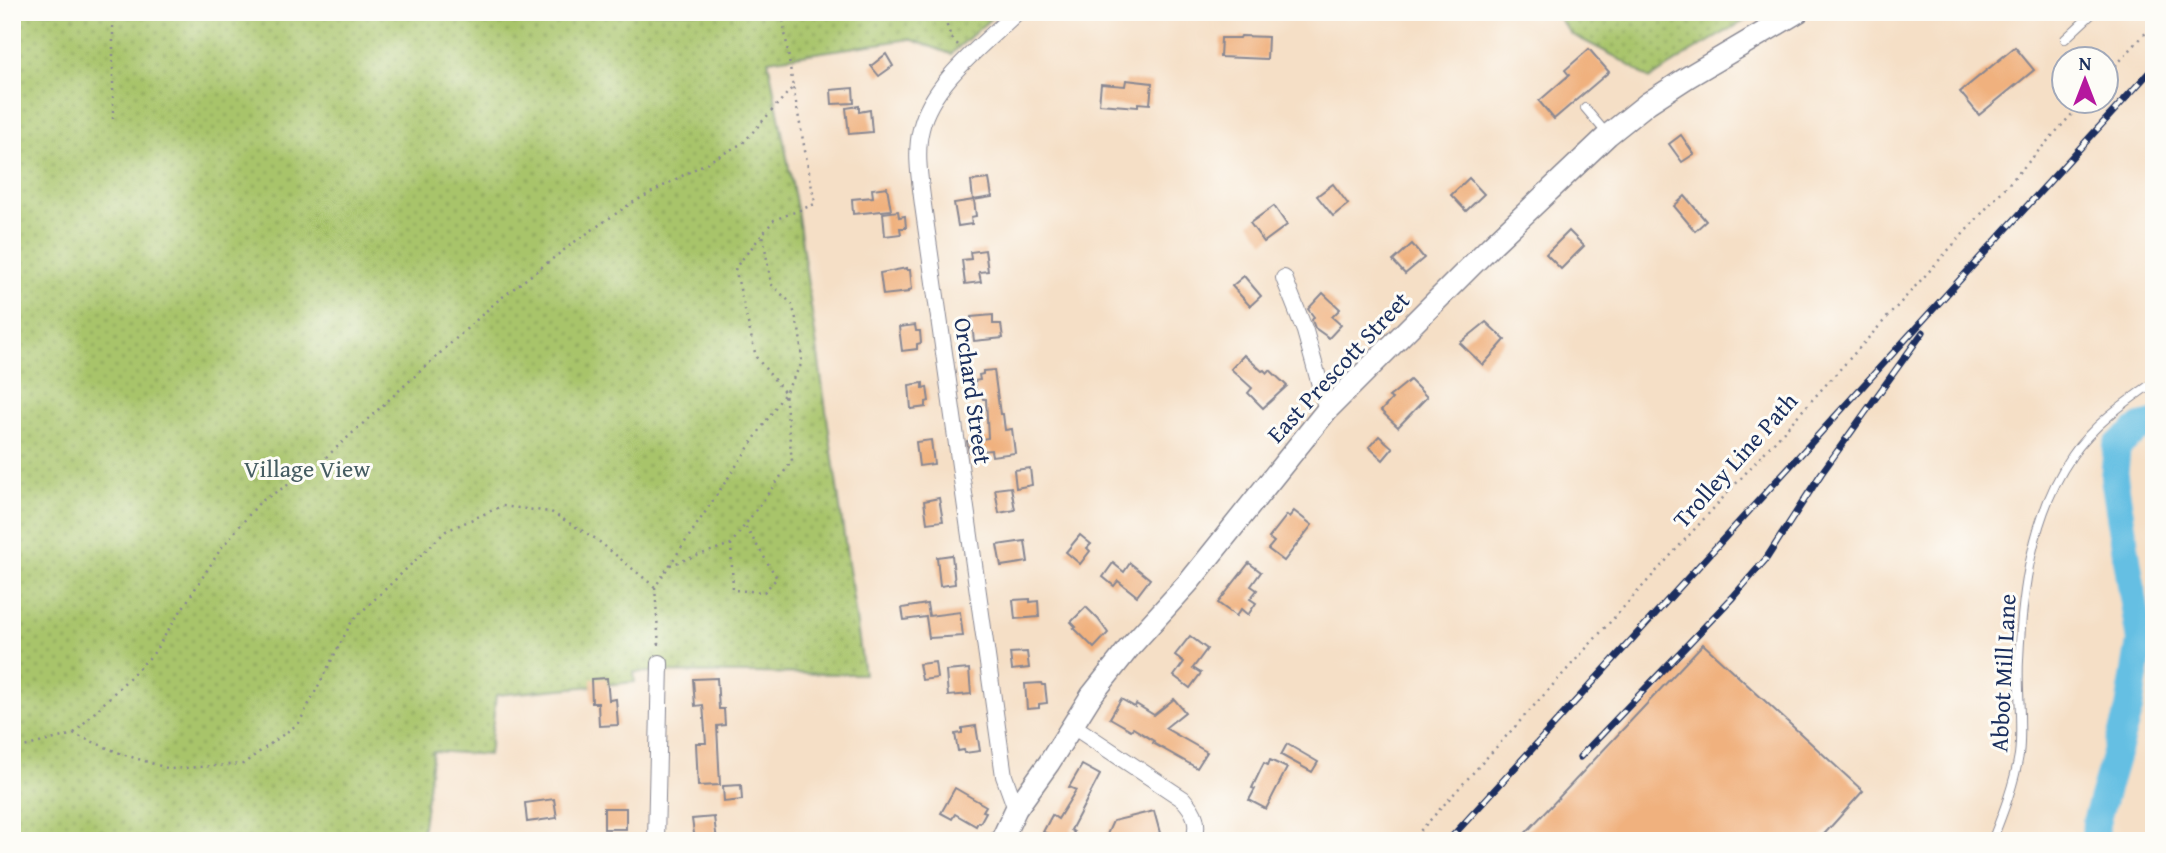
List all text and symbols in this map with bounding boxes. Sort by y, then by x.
north arrow [2050,46,2120,116]
text: N [2079,49,2092,77]
street label: East Prescott Street [1258,283,1418,451]
street label: Orchard Street [945,315,1001,467]
street label: Trolley Line Path [1664,384,1806,536]
park label: Village View [244,451,370,486]
street label: Abbot Mill Lane [1981,593,2025,753]

